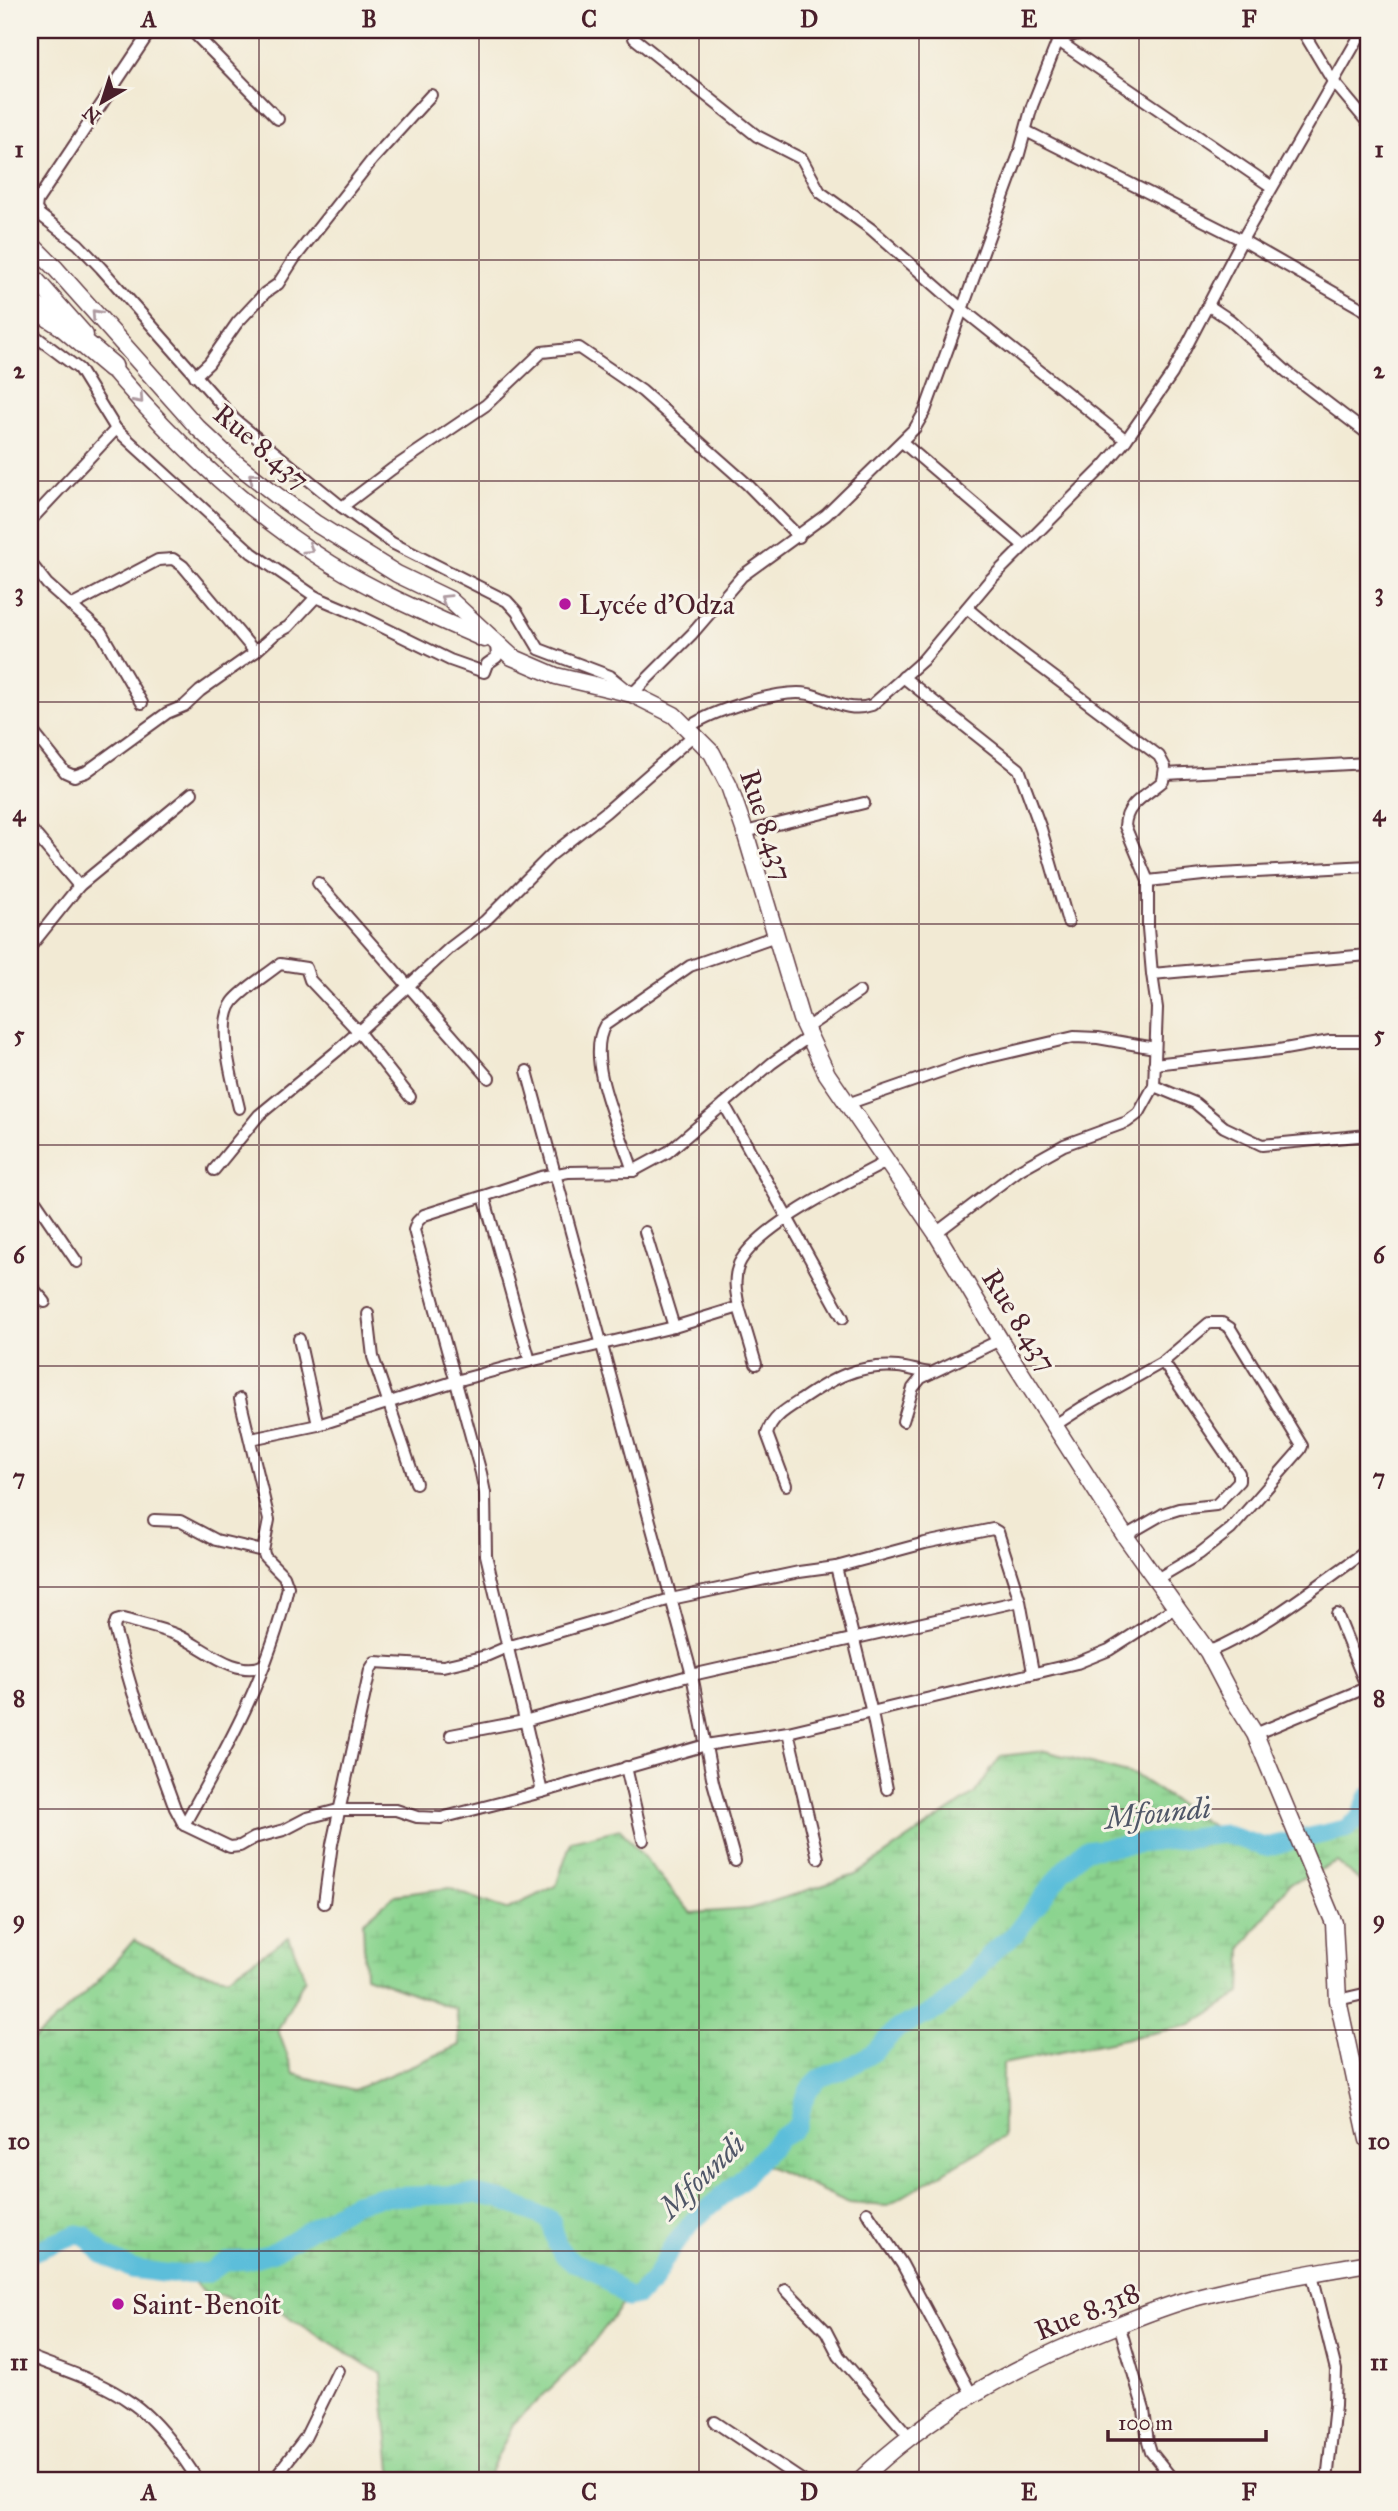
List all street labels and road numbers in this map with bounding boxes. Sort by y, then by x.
street label: Rue 8.437 [206,396,317,497]
street label: Rue 8.437 [732,765,801,885]
street label: Rue 8.437 [974,1262,1065,1378]
street label: Rue 8.318 [1030,2275,1145,2348]

